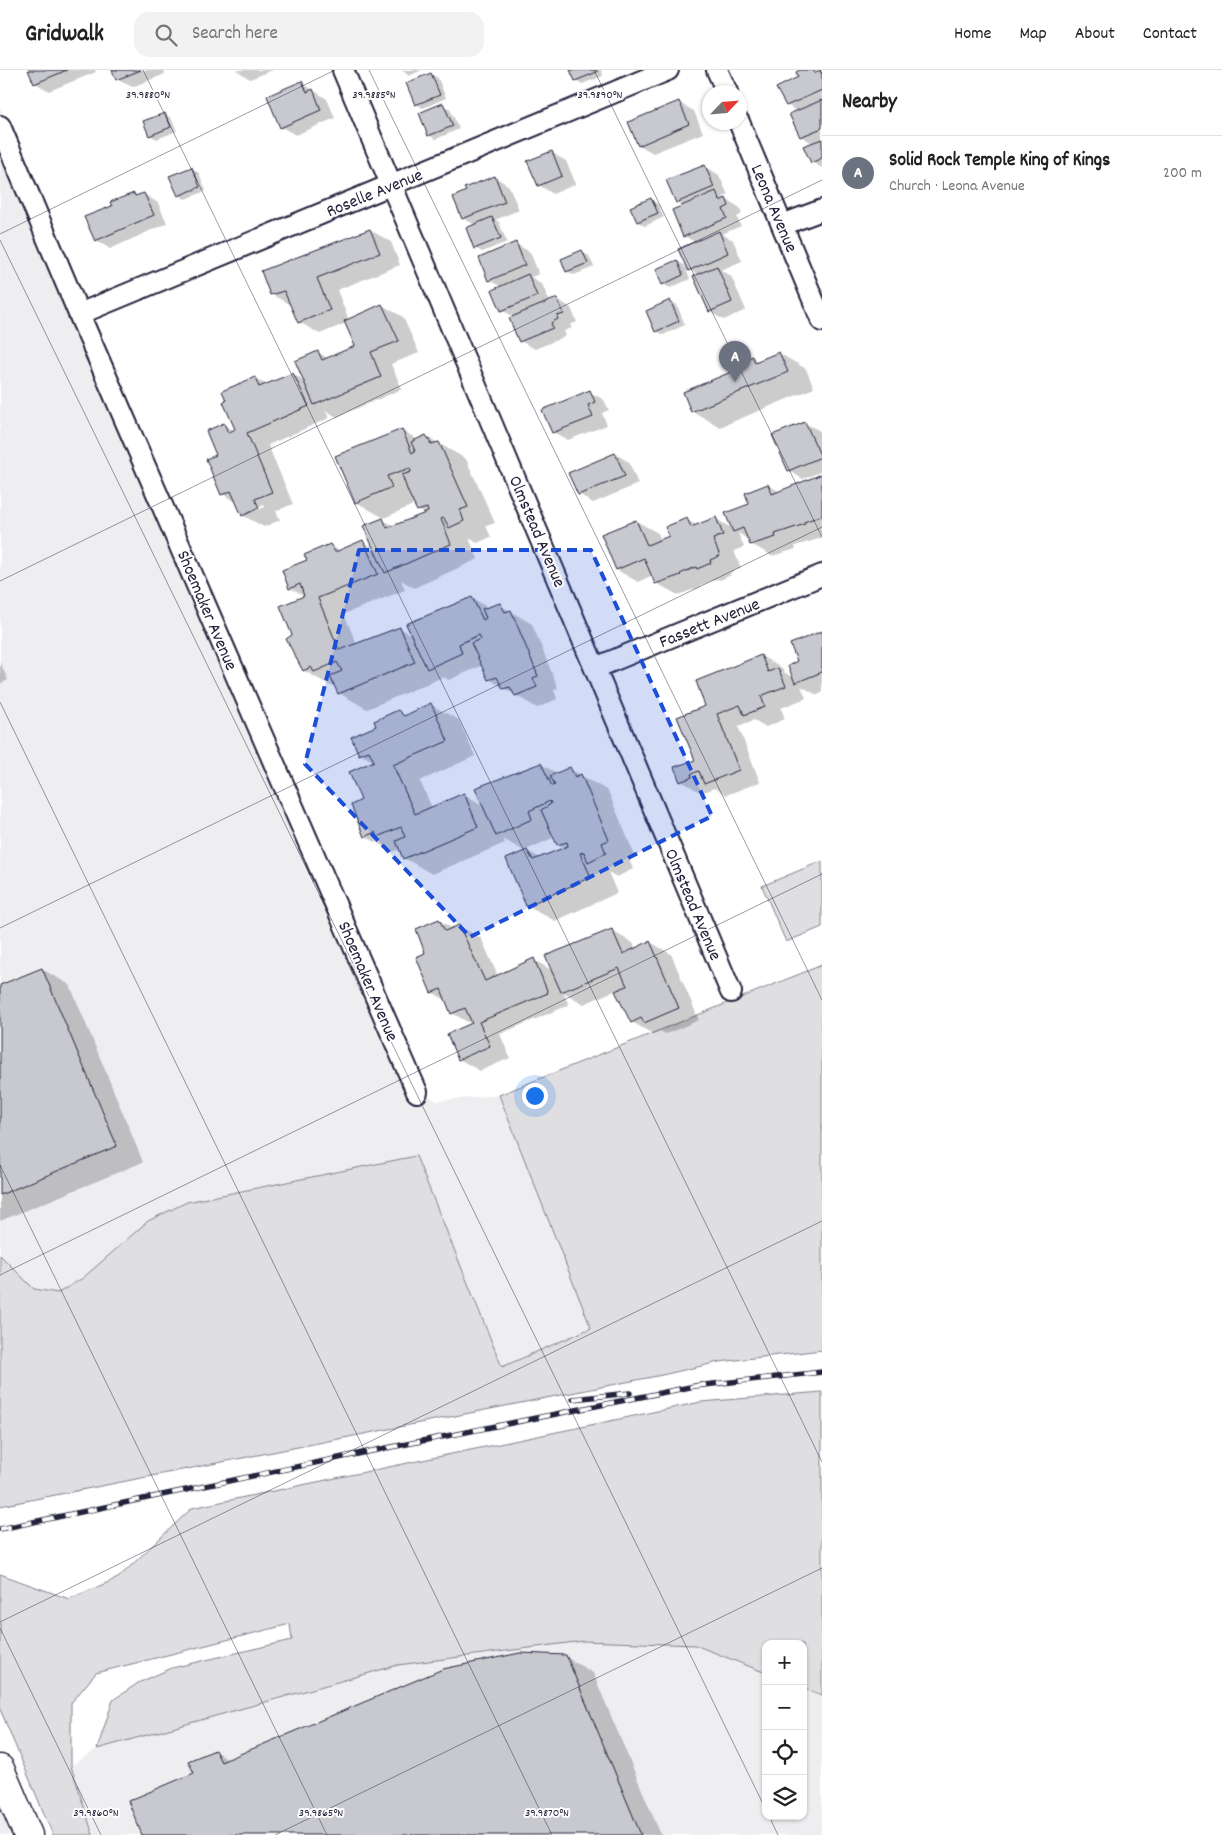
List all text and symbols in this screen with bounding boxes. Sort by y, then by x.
search box [134,12,484,57]
text: Gridwalk [25,18,104,52]
icon: search [152,21,180,49]
text: Search here [192,21,278,48]
text: Home [954,22,991,47]
text: Map [1019,22,1047,47]
text: About [1075,22,1115,47]
text: Contact [1143,22,1197,47]
north arrow [702,85,747,130]
text: 39.9880°N [126,87,170,104]
text: 39.9885°N [352,87,396,104]
text: 39.9890°N [578,87,623,104]
text: Nearby [842,88,897,118]
text: Solid Rock Temple King of Kings [889,148,1110,175]
street label: Leona Avenue [743,161,802,257]
text: A [854,162,862,185]
text: 200 m [1163,162,1202,185]
street label: Roselle Avenue [323,164,427,225]
text: Church · Leona Avenue [889,175,1025,198]
pin: A [719,341,751,382]
street label: Olmstead Avenue [501,472,571,592]
street label: Shoemaker Avenue [169,547,242,675]
street label: Fassett Avenue [656,593,764,656]
street label: Olmstead Avenue [657,845,727,965]
street label: Shoemaker Avenue [330,918,403,1046]
your location [522,1083,548,1109]
map controls [762,1640,807,1820]
button: + [762,1640,807,1685]
button: − [762,1685,807,1730]
button: locate [762,1730,807,1775]
button: layers [762,1775,807,1820]
text: 39.9860°N [73,1805,119,1822]
text: 39.9865°N [299,1805,343,1822]
text: 39.9870°N [525,1805,569,1822]

